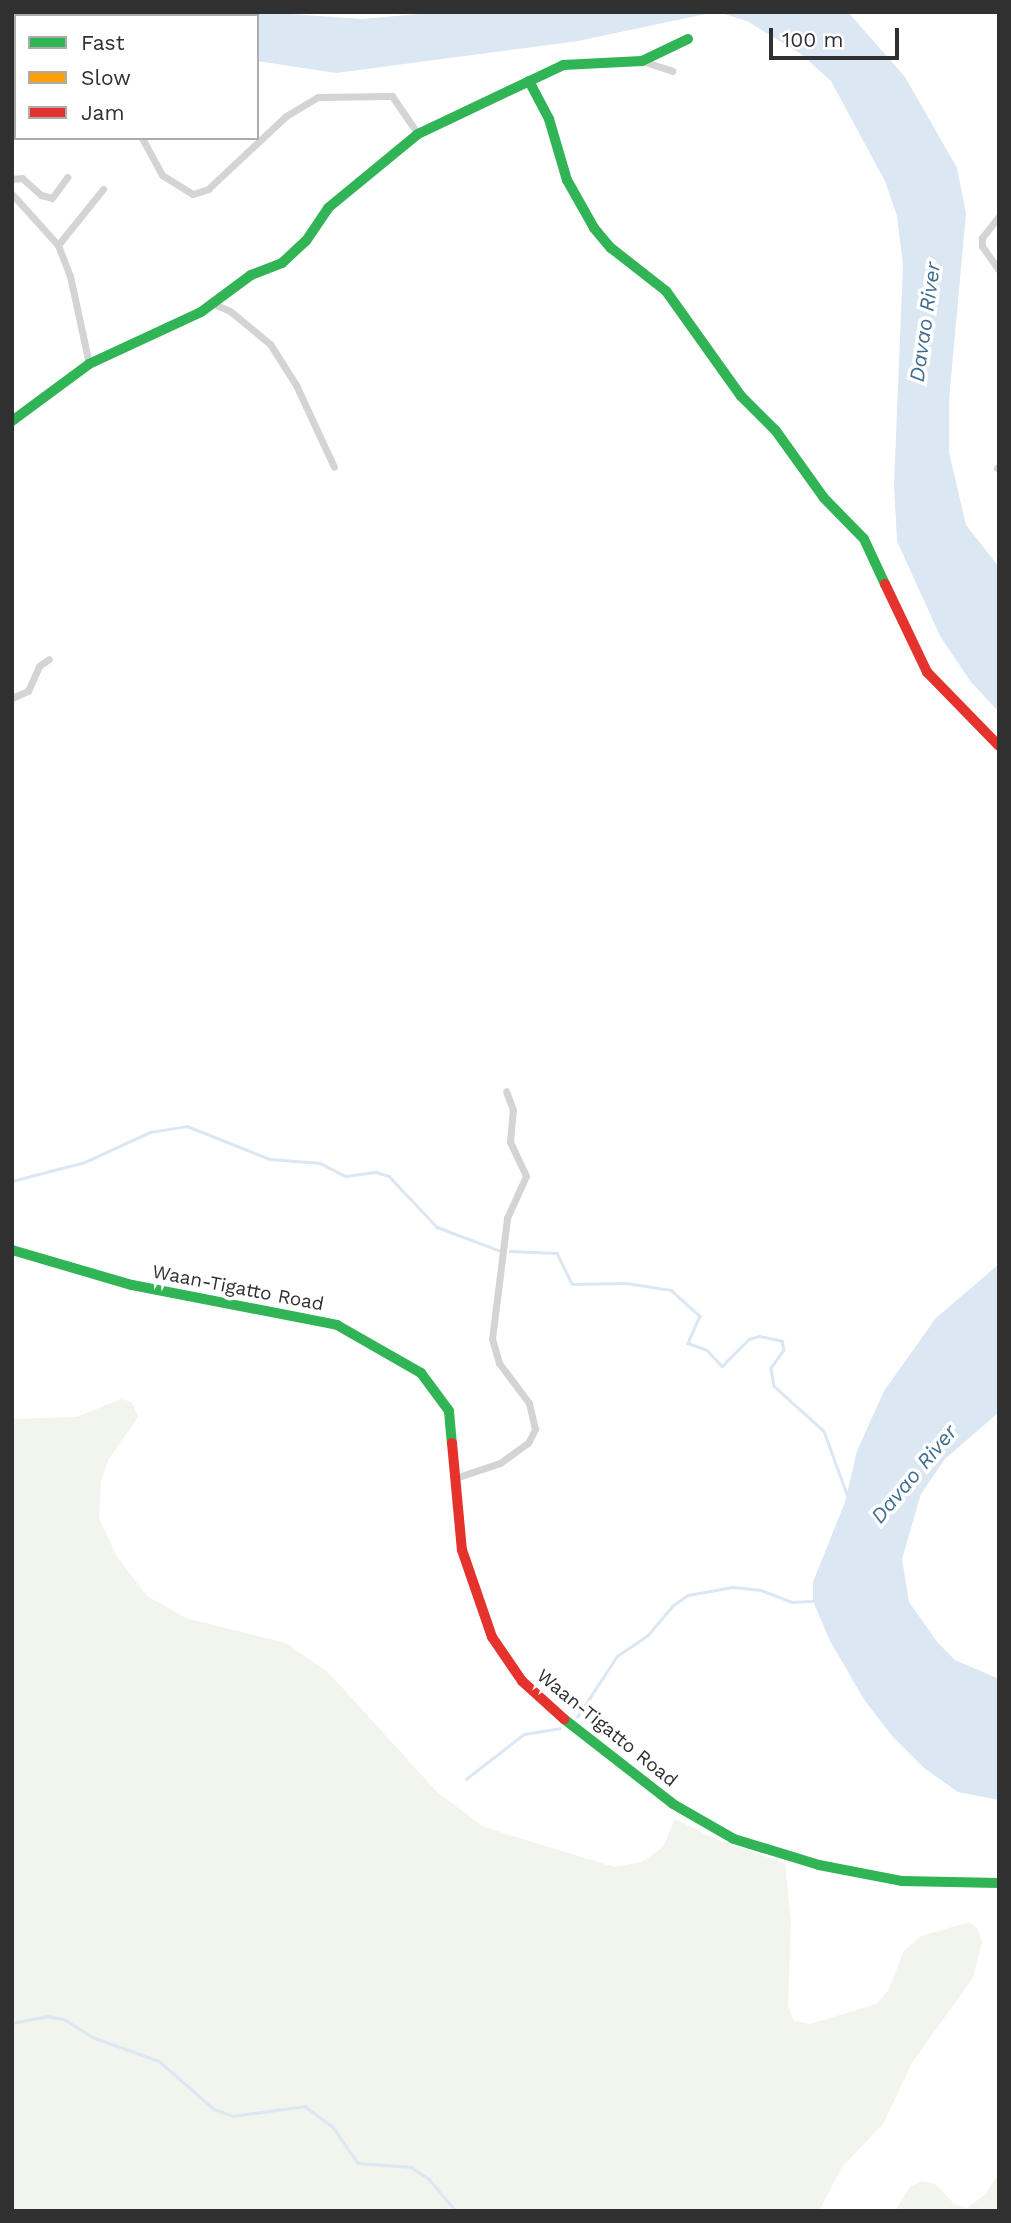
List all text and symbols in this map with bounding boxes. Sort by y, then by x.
legend [14,14,259,140]
scale bar [773,14,902,58]
text: 100 m [782,27,844,52]
text: Fast [81,30,125,55]
text: Slow [81,65,131,90]
text: Jam [81,100,124,125]
water label: Davao River [904,261,946,383]
street label: Waan-Tigatto Road [150,1260,326,1316]
water label: Davao River [866,1420,962,1528]
street label: Waan-Tigatto Road [532,1664,682,1792]

